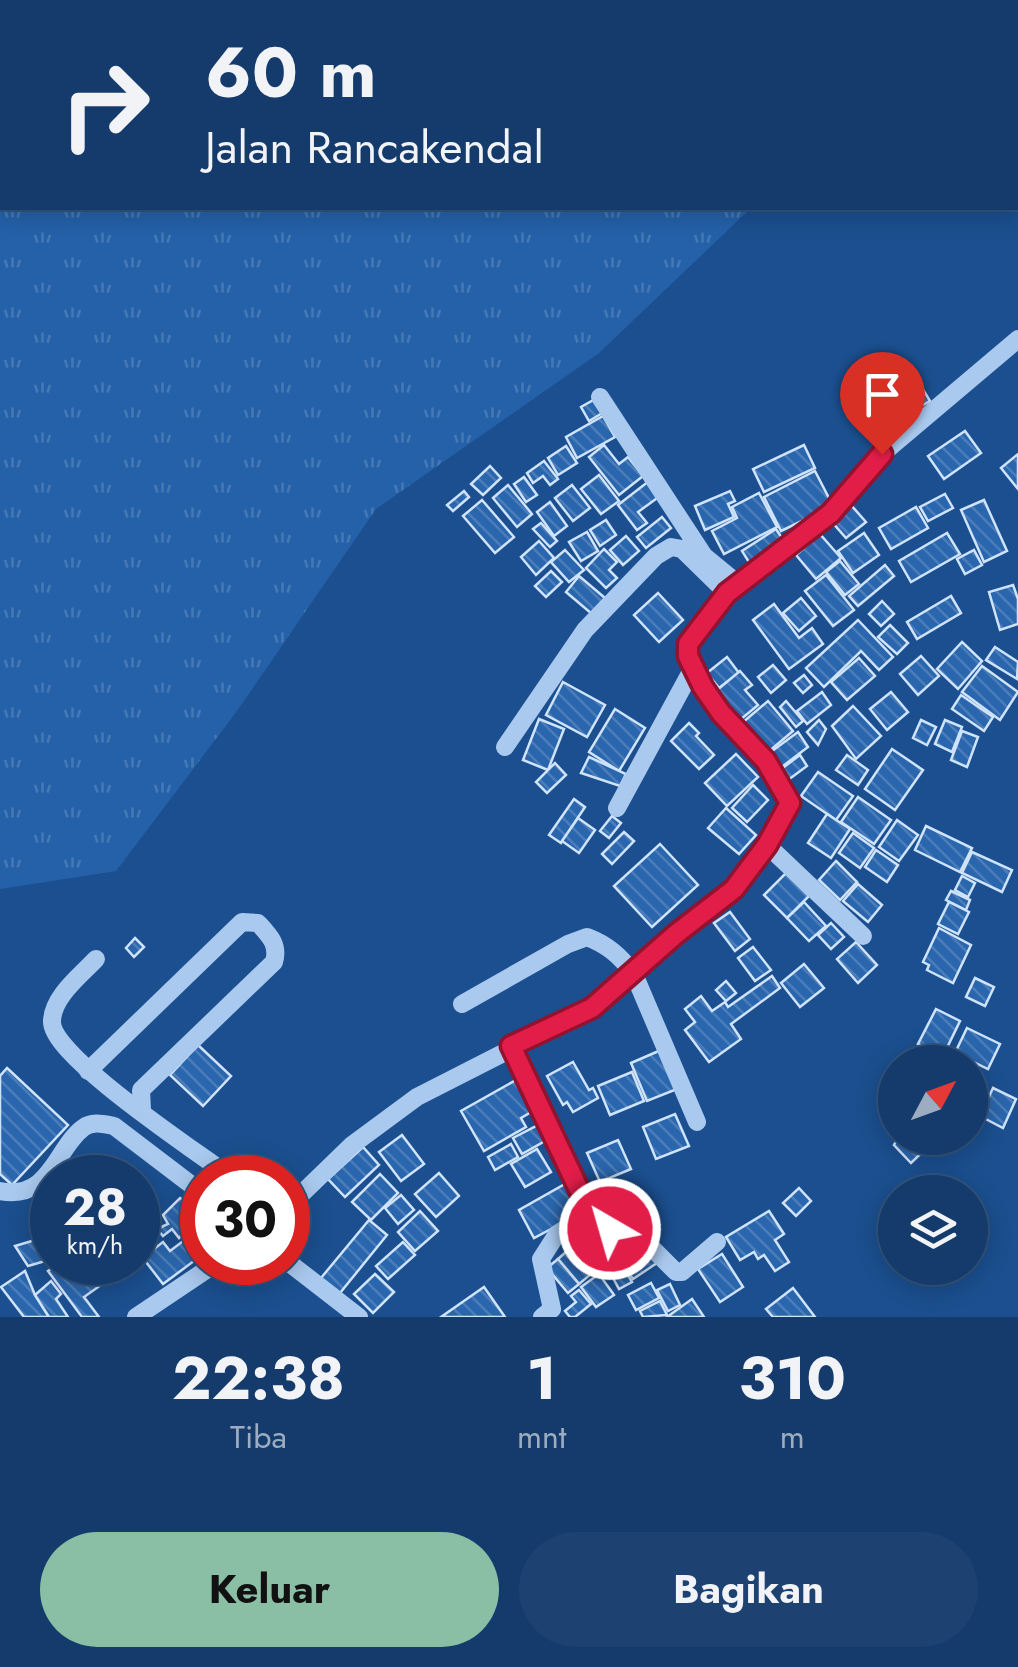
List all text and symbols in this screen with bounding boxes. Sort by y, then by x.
text: 60 m [205,22,377,123]
icon: right [40,40,170,170]
text: Jalan Rancakendal [205,115,544,180]
pin [840,352,925,455]
icon: arrive [855,367,910,422]
north arrow [878,1045,988,1155]
map controls [878,1045,988,1285]
speed limit sign: 30 [180,1155,310,1285]
text: 28 [63,1171,127,1244]
button: layers [878,1175,988,1285]
position arrow [558,1177,662,1281]
text: km/h [67,1227,123,1263]
text: 22:38 [172,1335,345,1422]
text: 1 [526,1335,557,1422]
text: 310 [738,1335,846,1422]
text: Tiba [230,1414,287,1460]
text: mnt [517,1414,566,1460]
text: m [780,1414,805,1460]
button: Keluar [40,1532,499,1647]
button: Bagikan [519,1532,978,1647]

